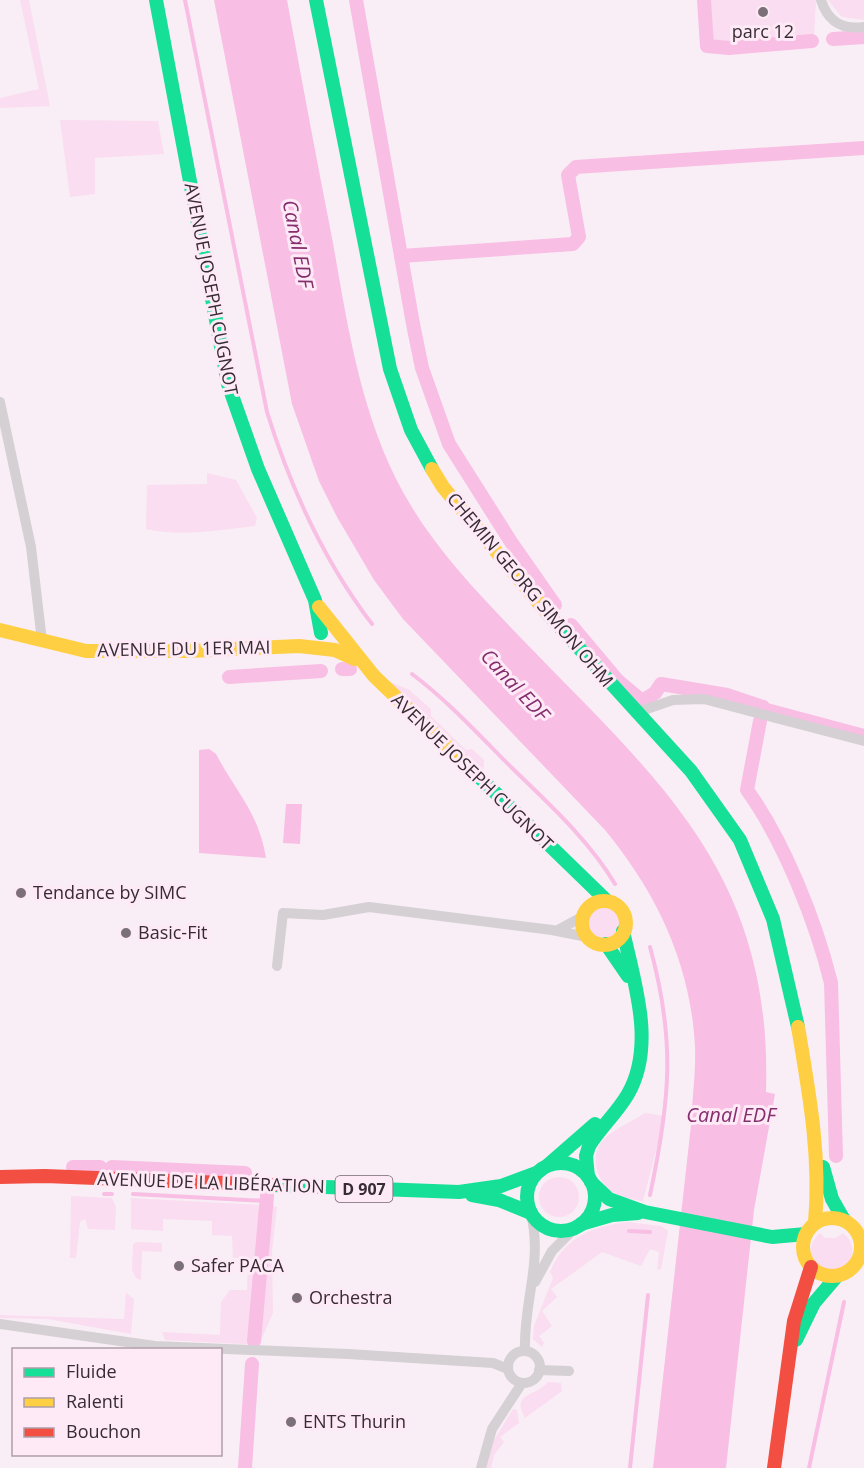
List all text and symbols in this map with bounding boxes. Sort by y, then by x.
marker: parc 12 [756,5,770,19]
place label: parc 12 [732,19,794,43]
street label: AVENUE JOSEPH CUGNOT [180,181,244,397]
water label: Canal EDF [277,197,321,293]
street label: CHEMIN GEORG SIMON OHM [442,487,619,692]
street label: AVENUE DU 1ER MAI [97,634,271,662]
water label: Canal EDF [475,643,557,728]
street label: AVENUE JOSEPH CUGNOT [387,688,559,855]
place label: Tendance by SIMC [33,880,187,904]
marker: Tendance by SIMC [14,886,28,900]
place label: Basic-Fit [138,920,207,944]
marker: Basic-Fit [119,926,133,940]
water label: Canal EDF [686,1101,778,1128]
street label: AVENUE DE LA LIBÉRATION [97,1166,325,1198]
road number: D 907 [336,1176,392,1202]
place label: Safer PACA [191,1253,285,1277]
marker: Safer PACA [172,1259,186,1273]
place label: Orchestra [309,1285,392,1309]
marker: Orchestra [290,1291,304,1305]
legend [12,1348,222,1456]
text: Fluide [66,1359,117,1383]
text: Ralenti [66,1389,124,1413]
place label: ENTS Thurin [303,1409,406,1433]
marker: ENTS Thurin [284,1415,298,1429]
text: Bouchon [66,1419,141,1443]

